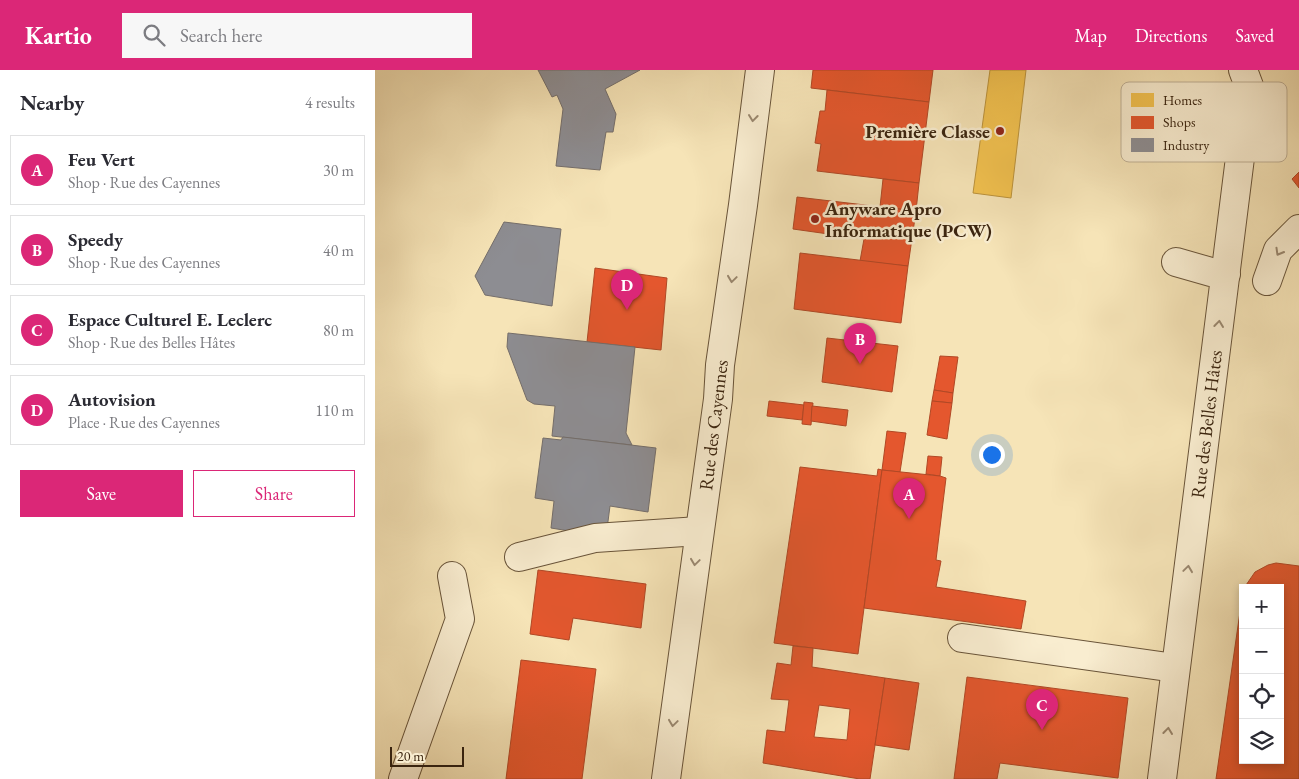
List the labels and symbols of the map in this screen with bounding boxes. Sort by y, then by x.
legend [1121,82,1287,162]
text: Homes [1163,91,1203,109]
text: Shops [1163,113,1196,131]
one-way arrow [748,115,759,123]
place label: Première Classe [865,119,990,144]
marker: Première Classe [994,125,1006,137]
text: Industry [1163,136,1210,154]
place label: Anyware Apro Informatique (PCW) [824,196,992,243]
marker: Anyware Apro Informatique (PCW) [809,213,821,225]
one-way arrow [1275,247,1285,256]
pin: D [611,269,643,310]
one-way arrow [727,276,738,284]
one-way arrow [1213,320,1224,328]
pin: B [844,323,876,364]
street label: Rue des Belles Hâtes [1185,348,1228,500]
street label: Rue des Cayennes [693,358,734,492]
your location [979,442,1005,468]
pin: A [893,478,925,519]
one-way arrow [690,557,700,566]
one-way arrow [1182,565,1193,573]
pin: C [1026,689,1058,730]
one-way arrow [668,719,679,727]
one-way arrow [1162,726,1173,734]
scale bar [390,744,464,767]

